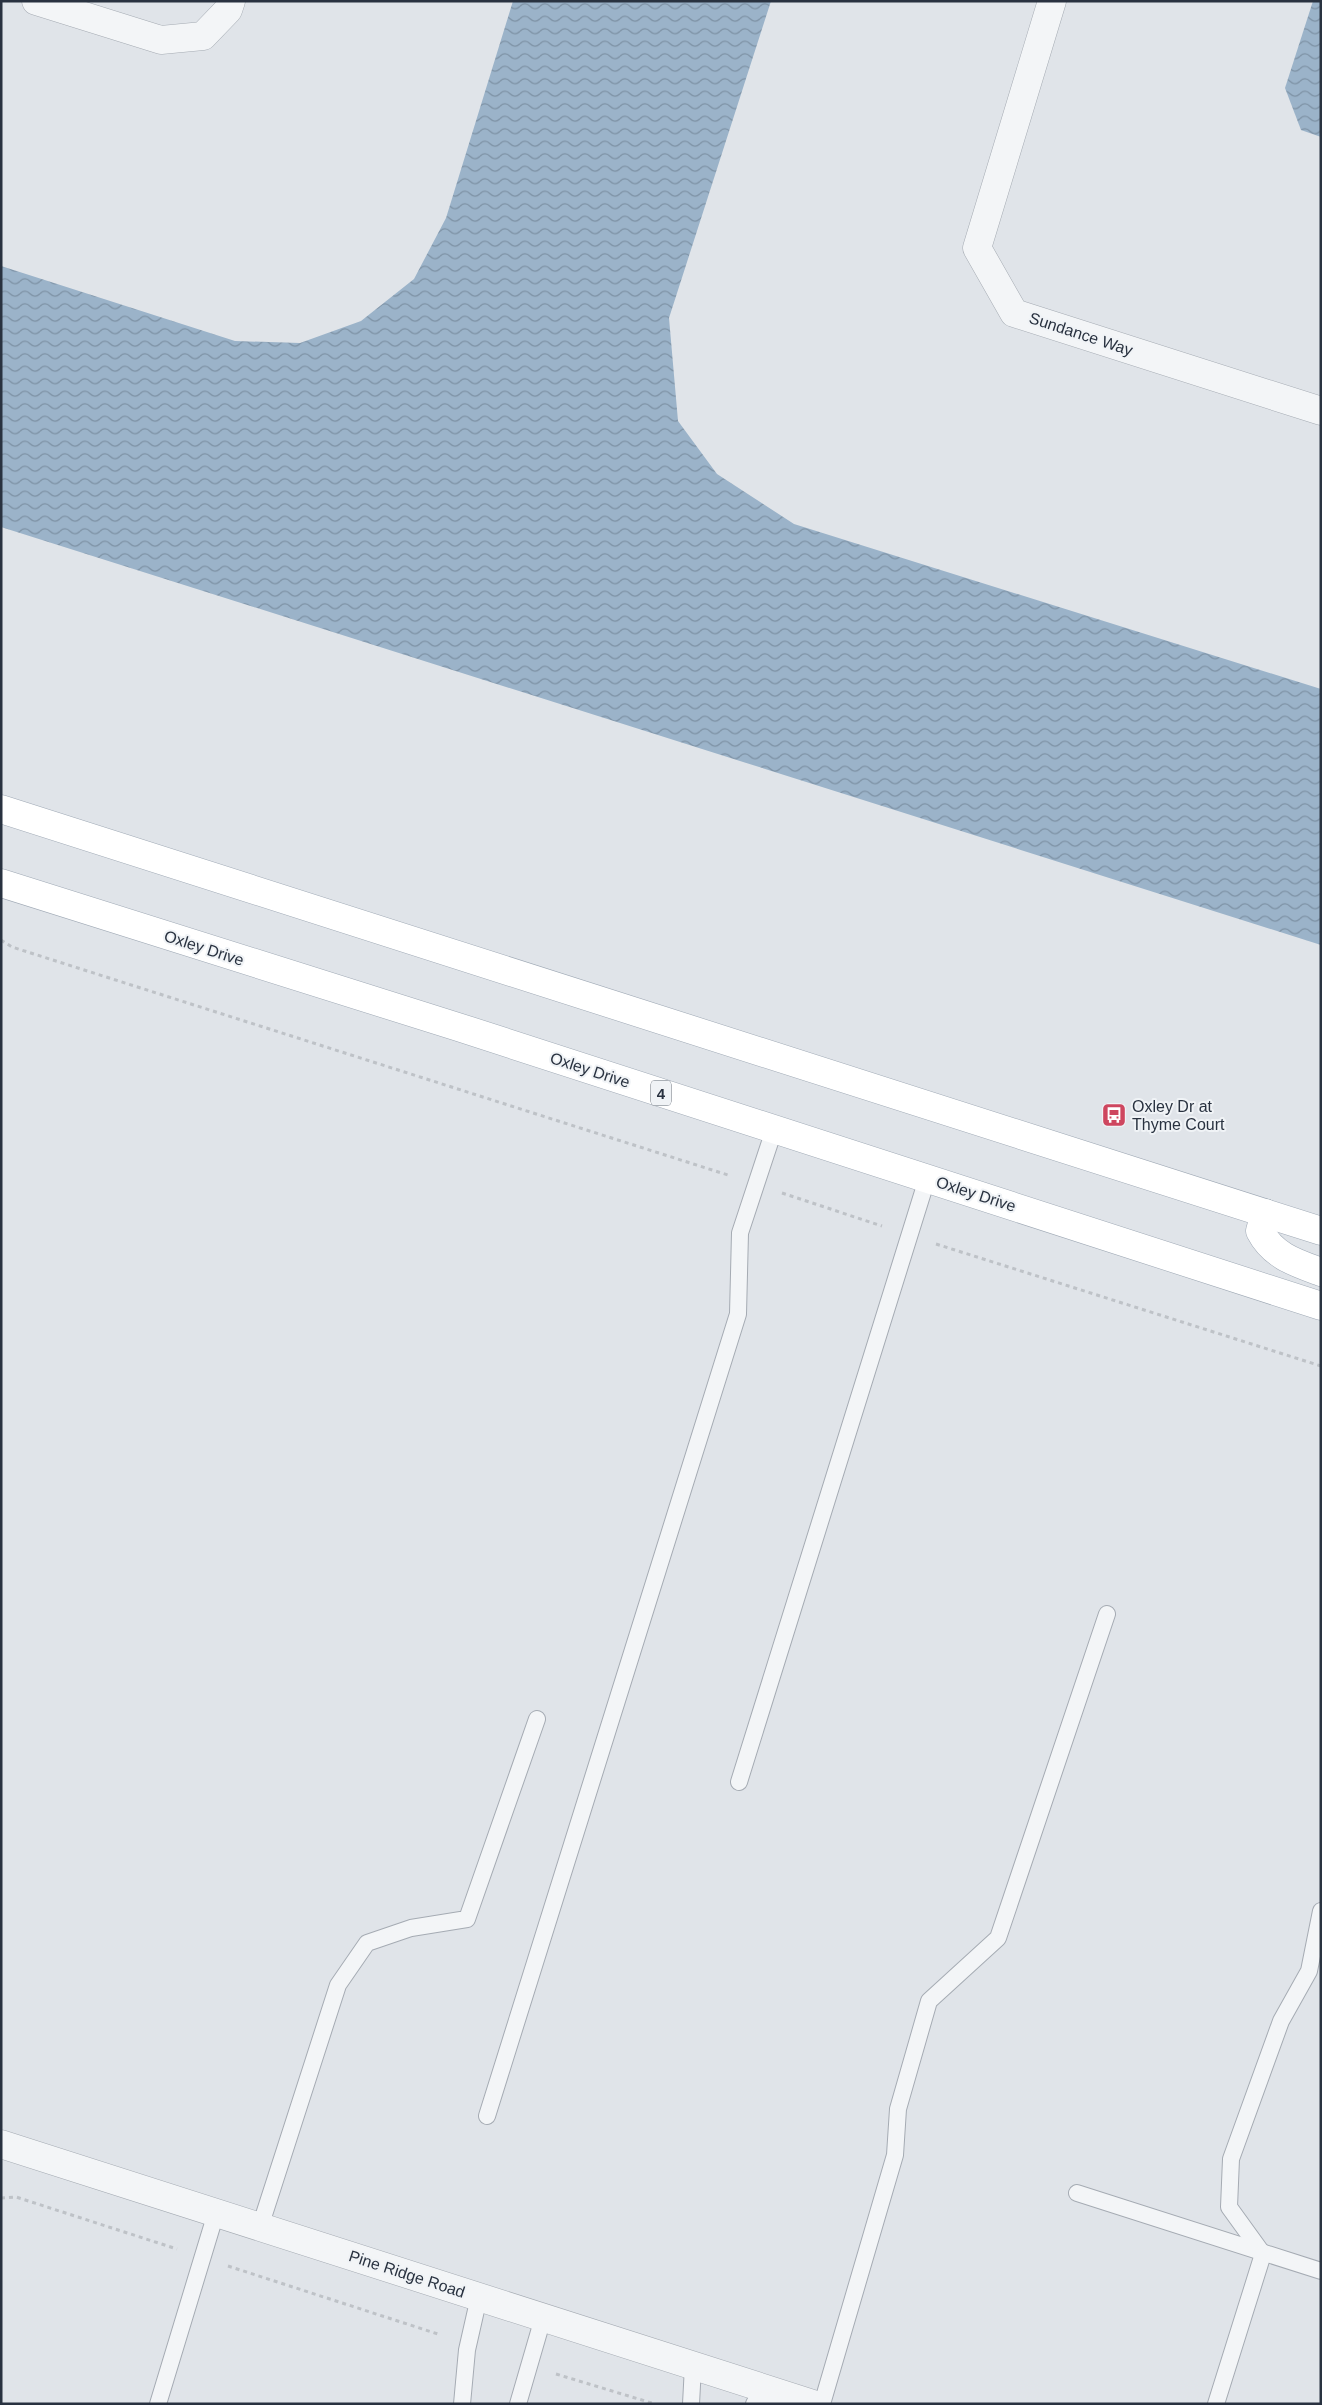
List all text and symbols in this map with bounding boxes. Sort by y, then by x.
street label: Sundance Way [1027,309,1135,359]
street label: Oxley Drive [162,927,246,969]
street label: Oxley Drive [548,1049,632,1091]
road number: 4 [651,1080,671,1106]
place label: Oxley Dr at Thyme Court [1132,1098,1225,1133]
bus stop icon: Oxley Dr at Thyme Court [1101,1102,1127,1128]
street label: Oxley Drive [934,1173,1018,1215]
street label: Pine Ridge Road [347,2247,467,2301]

